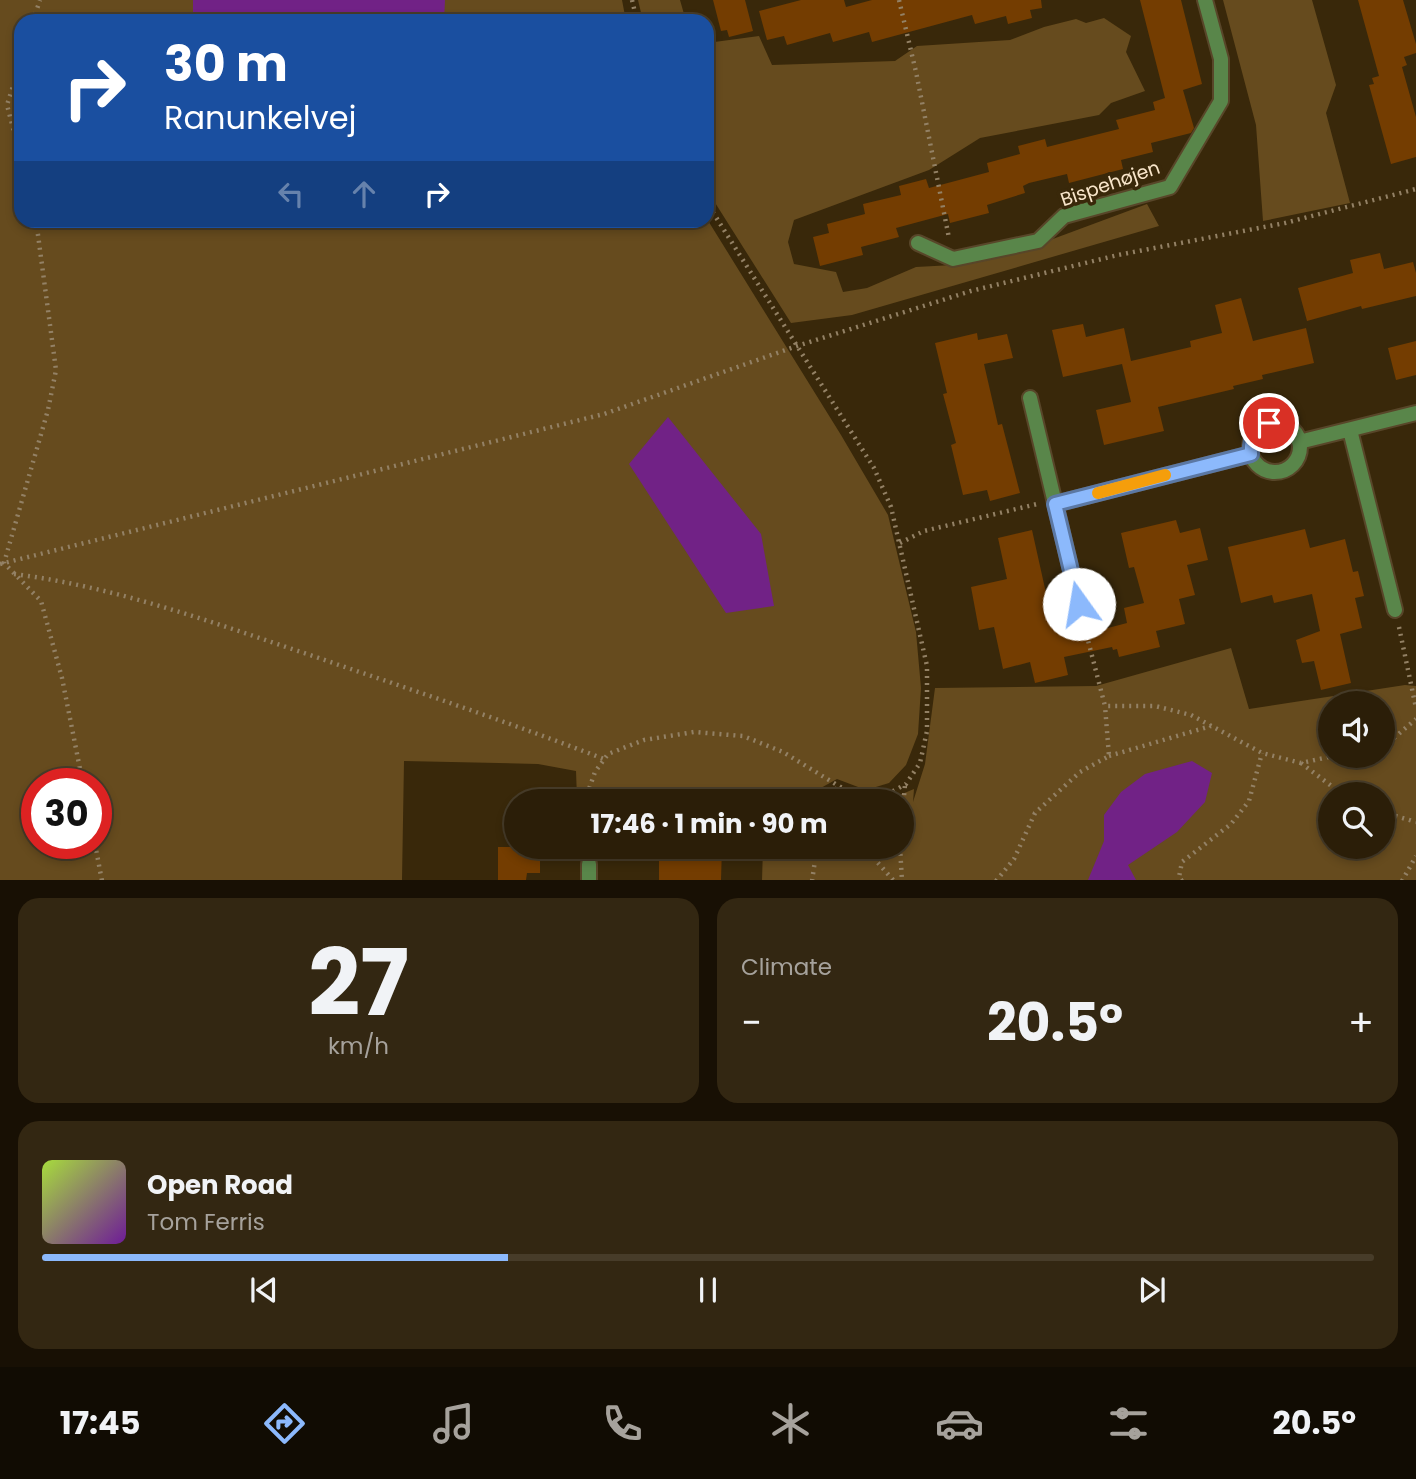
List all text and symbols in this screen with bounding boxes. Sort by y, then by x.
text: 30 m [164,30,288,98]
icon: right [49,42,140,133]
text: Ranunkelvej [164,95,356,140]
street label: Bispehøjen [1057,154,1164,213]
icon: left [272,175,310,213]
icon: ahead [345,175,383,213]
icon: right [418,175,456,213]
pin [1239,393,1299,453]
icon: arrive [1250,404,1288,442]
position arrow [1042,567,1116,641]
map controls [1318,691,1395,859]
button: sound [1318,691,1395,768]
speed limit sign: 30 [21,768,112,859]
button: search [1318,782,1395,859]
text: 17:46 · 1 min · 90 m [591,806,827,842]
text: 27 [308,919,409,1047]
text: Climate [741,951,832,983]
text: 20.5° [987,986,1123,1059]
text: − [741,996,762,1049]
text: + [1348,996,1374,1049]
text: km/h [328,1030,389,1062]
text: Open Road [147,1167,293,1203]
text: Tom Ferris [147,1206,265,1238]
icon: previous [245,1271,283,1309]
icon: pause [689,1271,727,1309]
icon: next [1133,1271,1171,1309]
icon: directions [260,1399,309,1448]
icon: music [429,1399,478,1448]
icon: phone [598,1399,647,1448]
icon: climate [766,1399,815,1448]
icon: car [935,1399,984,1448]
icon: filters [1104,1399,1153,1448]
text: 17:45 [60,1400,141,1445]
text: 20.5° [1272,1400,1356,1445]

